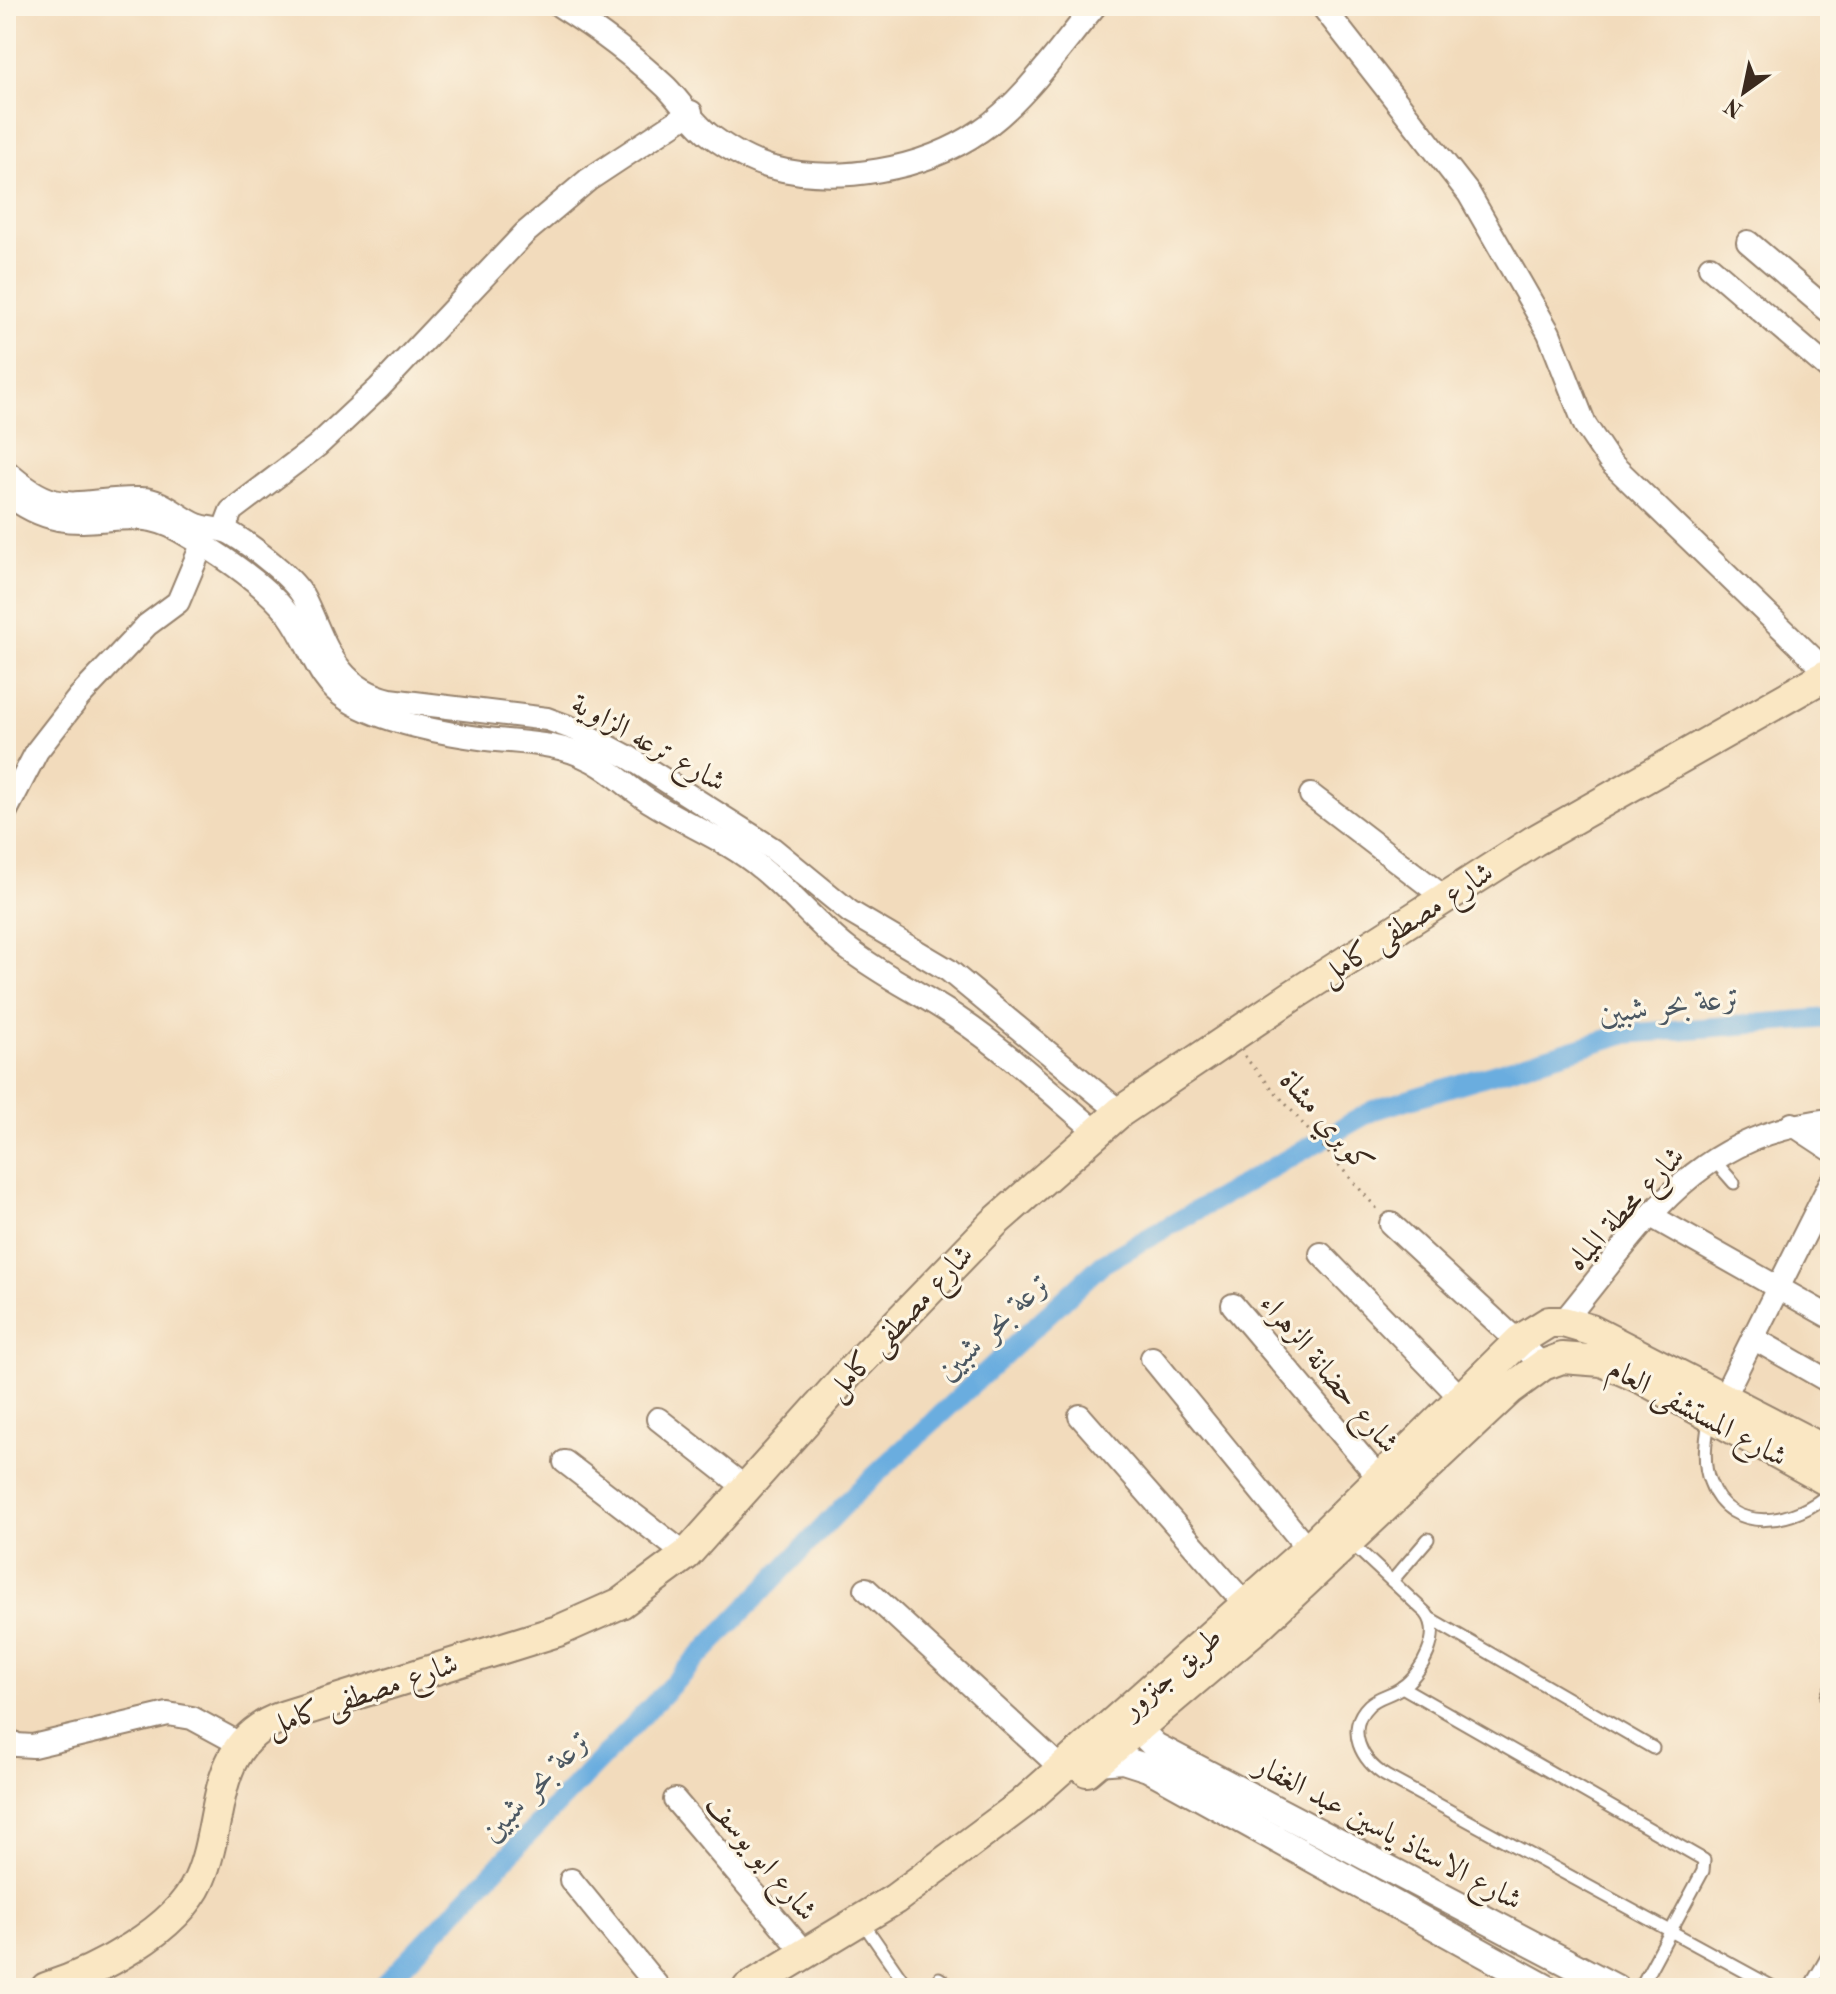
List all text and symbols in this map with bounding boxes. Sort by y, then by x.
north arrow [1704,52,1784,132]
text: N [1721,93,1747,121]
street label: شارع ترعه الزاوية [562,688,731,805]
street label: شارع مصطفى كامل [1315,857,1503,998]
water label: ترعة بحر شبين [1597,982,1744,1034]
street label: كوبري مشاة [1268,1065,1378,1184]
street label: شارع محطة المياه [1562,1142,1697,1283]
street label: شارع مصطفى كامل [821,1239,985,1412]
water label: ترعة بحر شبين [932,1266,1060,1389]
street label: شارع حضانة الزهراء [1247,1288,1404,1465]
street label: شارع المستشفى العام [1599,1354,1791,1481]
street label: طريق جنزور [1114,1622,1229,1728]
street label: شارع مصطفى كامل [263,1648,465,1750]
water label: ترعة بحر شبين [476,1723,600,1850]
street label: شارع الاستاذ ياسين عبد الغفار [1243,1749,1526,1924]
street label: شارع ابو يوسف [693,1789,822,1932]

